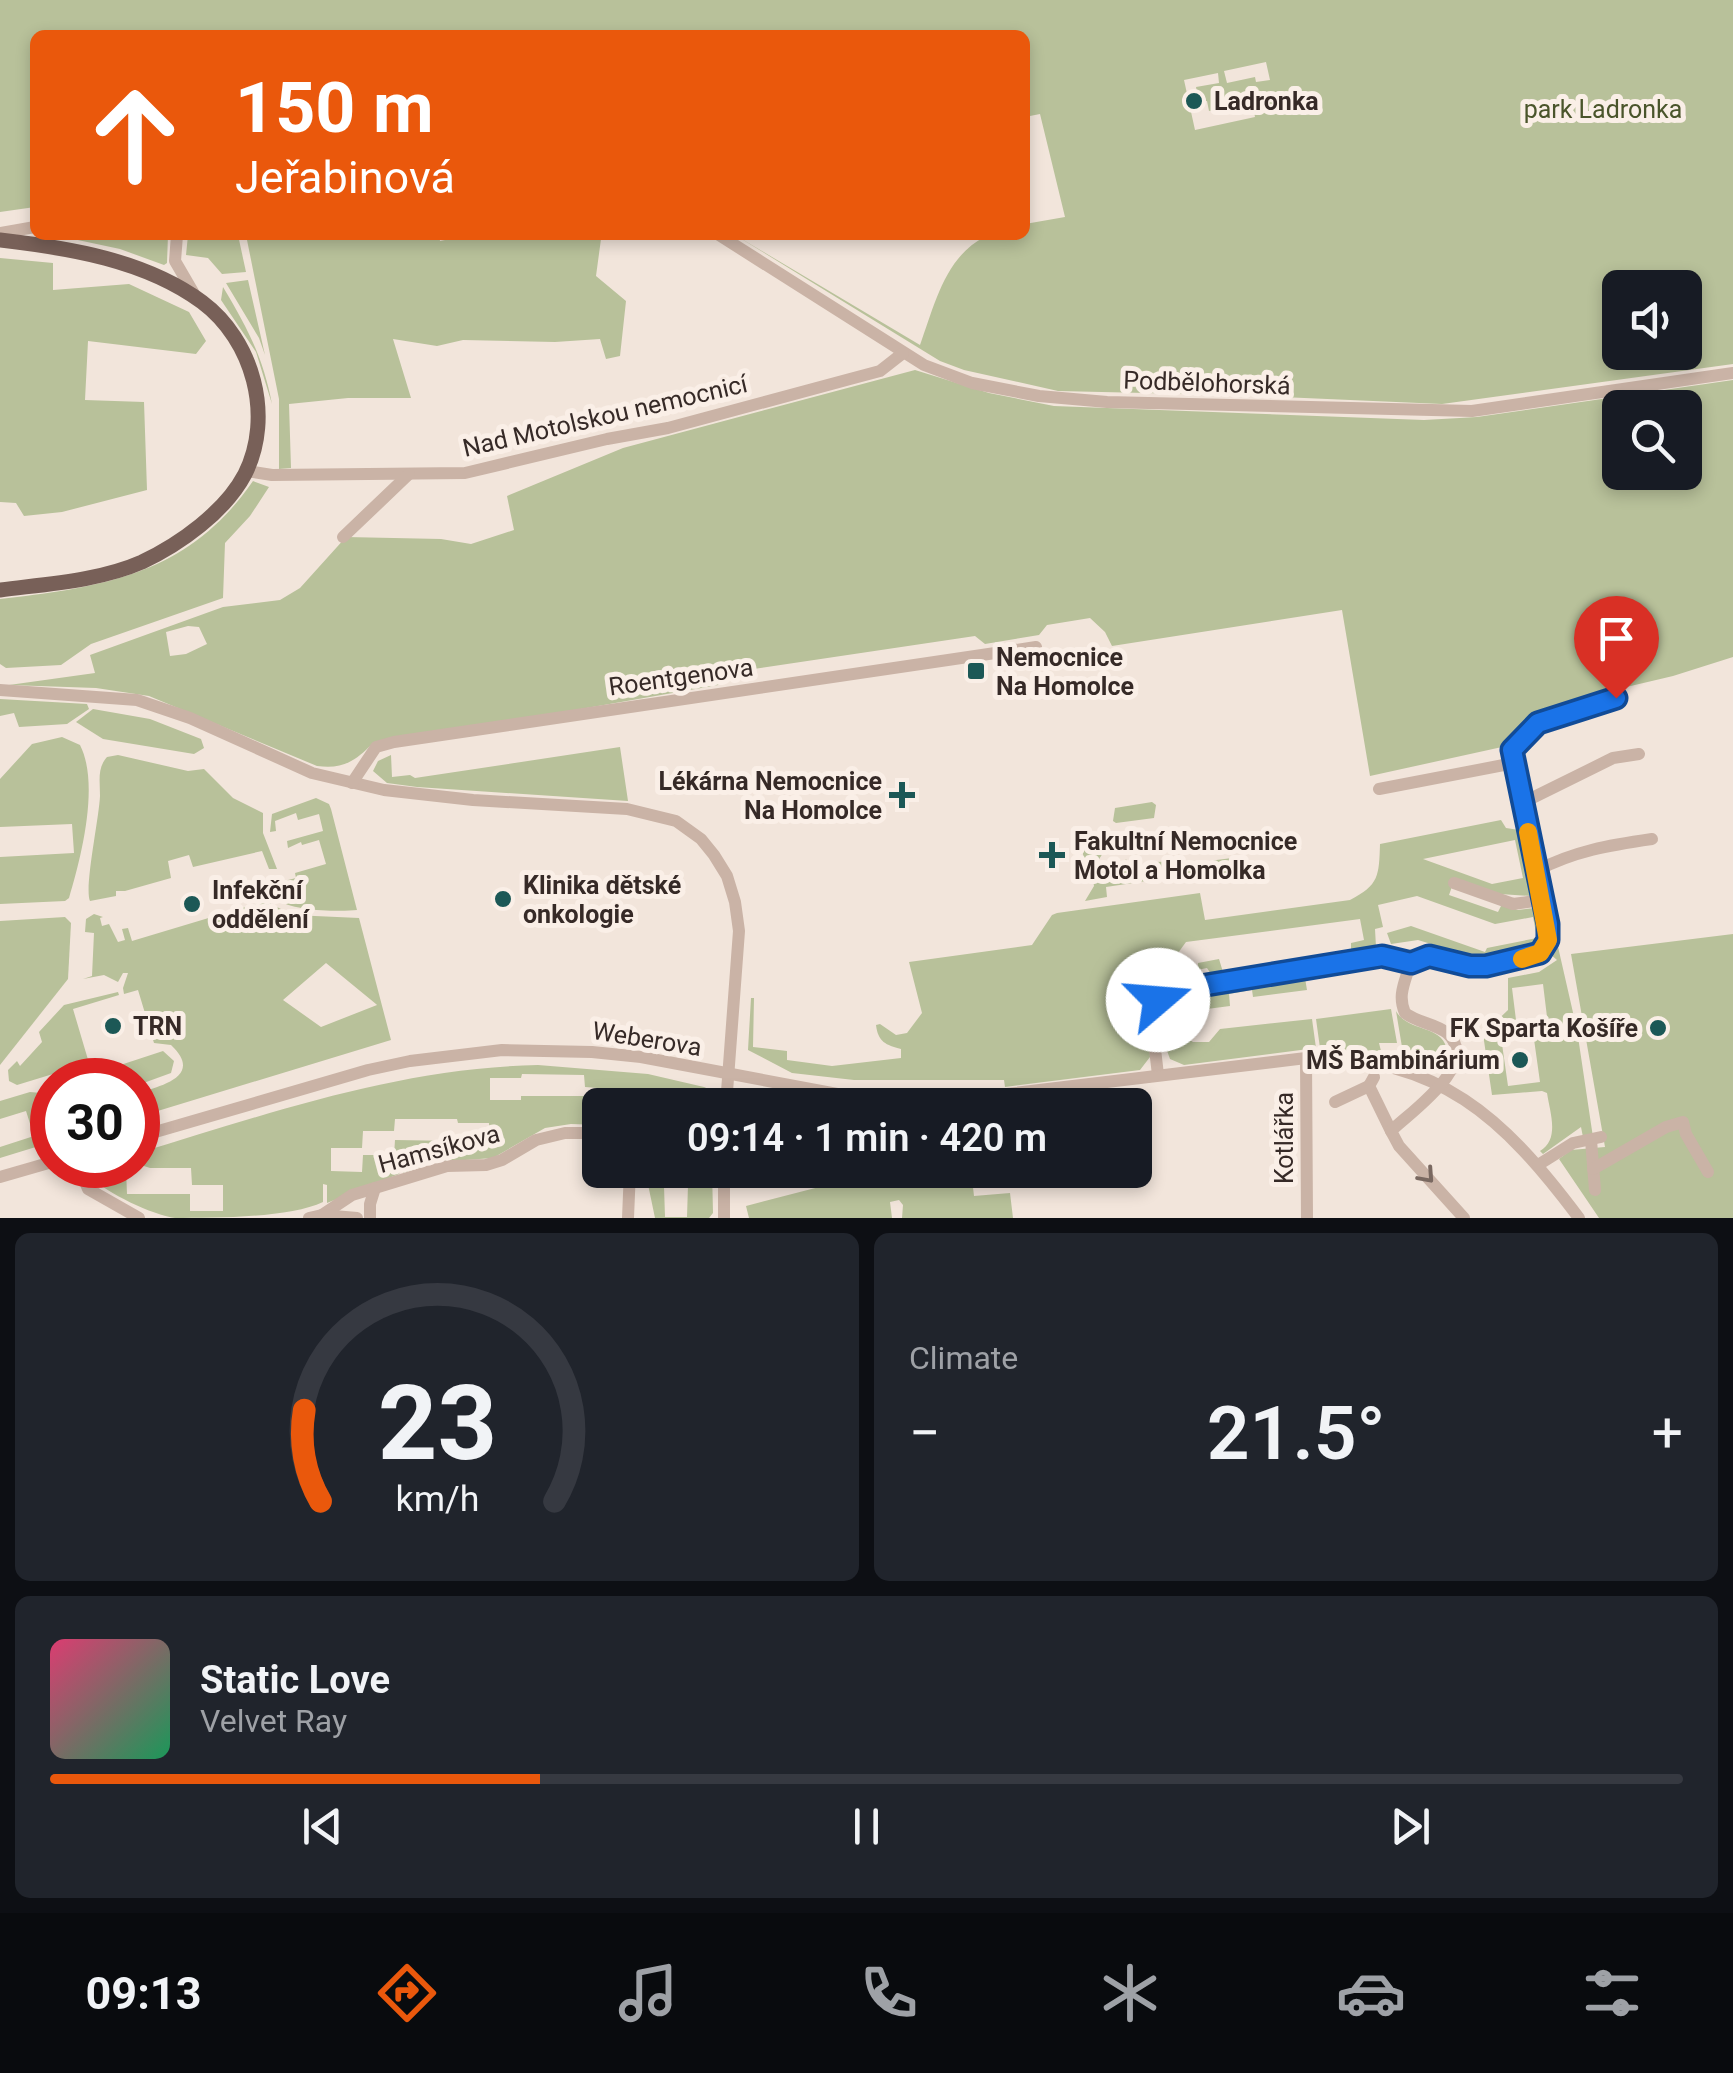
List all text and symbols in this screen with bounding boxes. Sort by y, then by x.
text: 150 m [235,67,434,149]
icon: ahead [70,70,200,200]
place label: Ladronka [1214,87,1319,116]
marker: Ladronka [1183,90,1205,112]
park label: park Ladronka [1524,95,1682,124]
text: Jeřabinová [235,151,455,204]
map controls [1602,270,1702,490]
button: sound [1602,270,1702,370]
street label: Podbělohorská [1123,366,1291,400]
street label: Nad Motolskou nemocnicí [460,369,751,463]
button: search [1602,390,1702,490]
pin [1574,596,1659,699]
icon: arrive [1589,611,1644,666]
place label: Nemocnice Na Homolce [996,643,1134,701]
street label: Roentgenova [607,653,755,701]
marker: Nemocnice Na Homolce [965,660,987,682]
place label: Lékárna Nemocnice Na Homolce [658,767,882,825]
marker: Lékárna Nemocnice Na Homolce [891,784,913,806]
place label: Fakultní Nemocnice Motol a Homolka [1074,827,1297,885]
marker: Fakultní Nemocnice Motol a Homolka [1039,842,1065,868]
place label: Klinika dětské onkologie [523,871,681,929]
place label: Infekční oddělení [212,876,310,934]
marker: Klinika dětské onkologie [492,888,514,910]
marker: Infekční oddělení [181,893,203,915]
position arrow [1106,948,1210,1052]
place label: TRN [133,1012,182,1041]
place label: FK Sparta Košíře [1450,1014,1638,1043]
marker: TRN [102,1015,124,1037]
street label: Weberova [590,1016,704,1062]
marker: FK Sparta Košíře [1647,1017,1669,1039]
place label: MŠ Bambinárium [1306,1045,1500,1075]
marker: MŠ Bambinárium [1509,1049,1531,1071]
speed limit sign: 30 [30,1058,160,1188]
street label: Kotlářka [1270,1092,1299,1184]
text: 09:14 · 1 min · 420 m [687,1116,1047,1160]
street label: Hamsíkova [375,1119,503,1179]
one-way arrow [1416,1164,1434,1183]
text: Climate [909,1339,1018,1377]
text: 23 [377,1363,497,1484]
text: 21.5° [1207,1389,1386,1477]
text: − [909,1401,940,1465]
text: + [1652,1401,1683,1465]
text: km/h [395,1478,479,1520]
text: Static Love [200,1658,390,1702]
text: Velvet Ray [200,1702,347,1740]
icon: previous [295,1799,350,1854]
icon: pause [839,1799,894,1854]
icon: next [1383,1799,1438,1854]
icon: directions [372,1958,442,2028]
icon: music [613,1958,683,2028]
icon: phone [854,1958,924,2028]
icon: climate [1095,1958,1165,2028]
icon: car [1336,1958,1406,2028]
icon: filters [1577,1958,1647,2028]
text: 09:13 [86,1967,201,2020]

